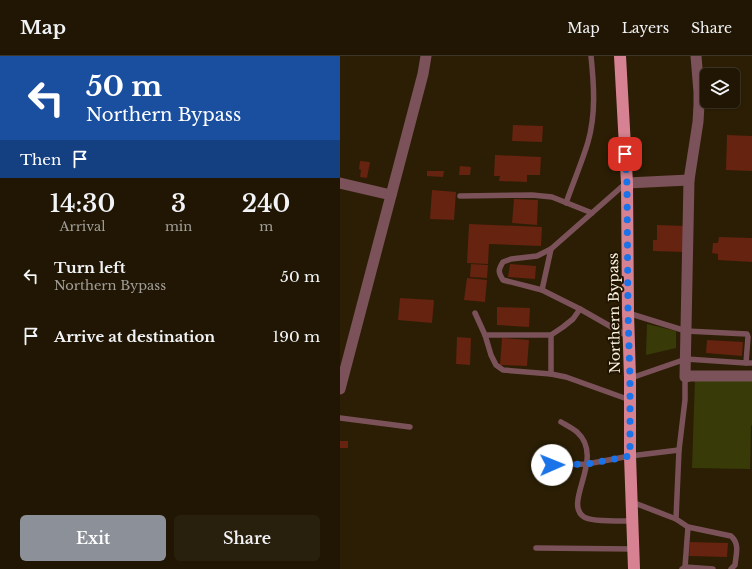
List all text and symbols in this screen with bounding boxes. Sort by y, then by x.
text: Map [20,16,66,39]
text: Map [567,19,600,37]
text: Layers [622,19,669,37]
text: Share [691,19,732,37]
map controls [700,68,740,108]
button: layers [700,68,740,108]
text: 50 m [86,69,162,104]
icon: left [20,72,72,124]
text: Northern Bypass [86,104,241,126]
pin [608,137,642,171]
icon: arrive [614,143,636,165]
icon: arrive [69,148,91,170]
text: Then [20,150,61,169]
text: 14:30 [50,189,115,218]
text: 3 [171,189,186,218]
text: 240 [242,189,290,218]
text: Arrival [59,218,105,235]
text: min [165,218,192,235]
text: m [259,218,273,235]
street label: Northern Bypass [604,253,624,373]
text: Turn left [54,258,125,277]
icon: left [20,265,42,287]
text: 50 m [280,267,320,286]
text: Northern Bypass [54,277,166,294]
icon: arrive [20,325,42,347]
text: Arrive at destination [54,327,215,346]
text: 190 m [273,327,320,346]
position arrow [531,444,573,486]
button: Exit [20,515,166,561]
button: Share [174,515,320,561]

